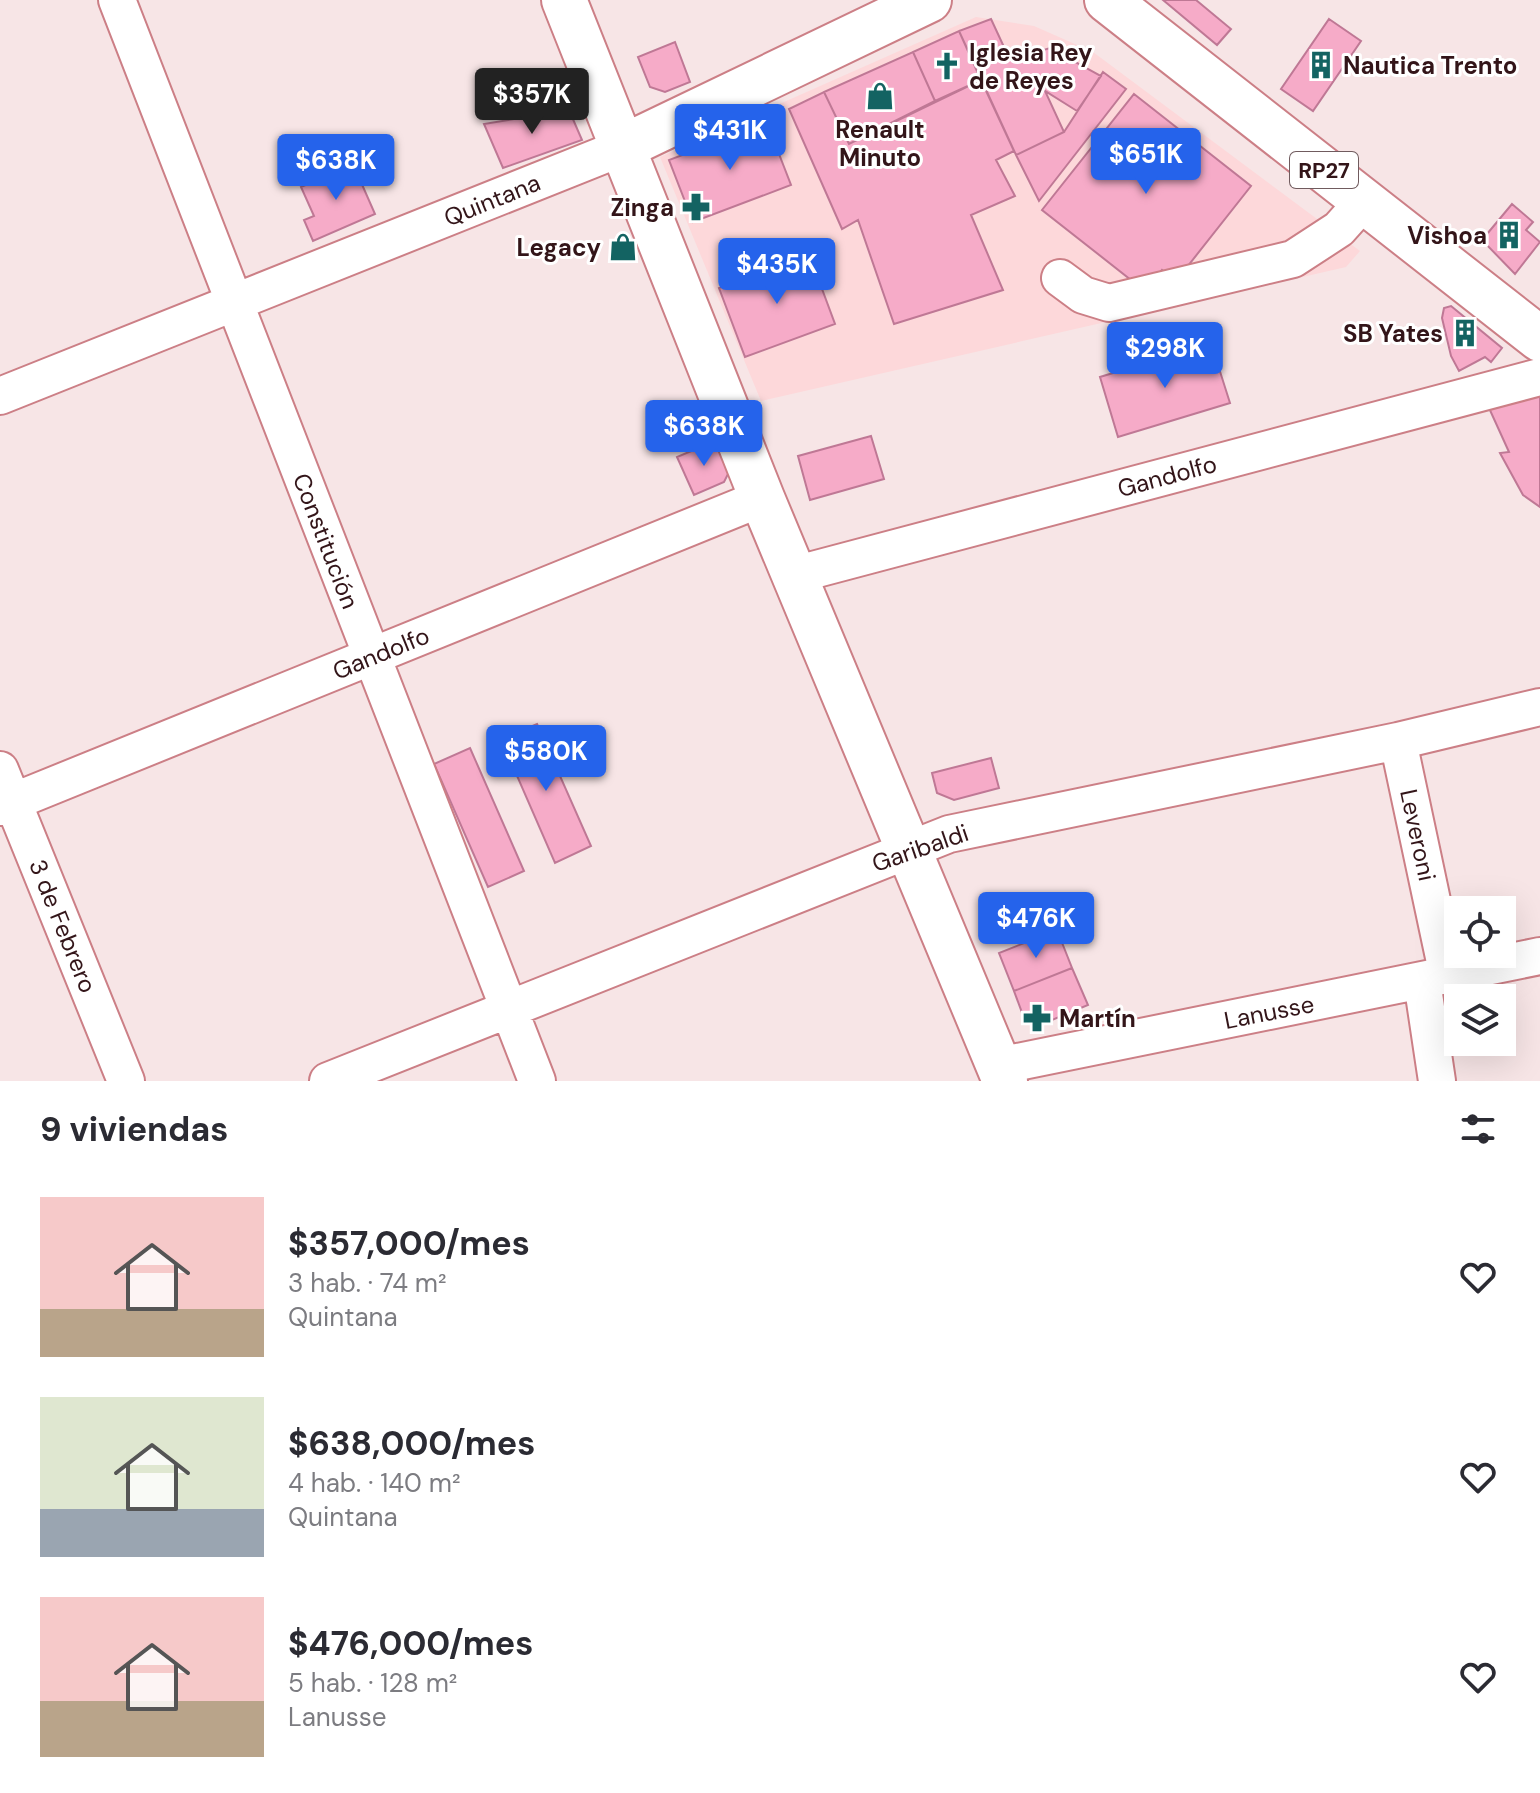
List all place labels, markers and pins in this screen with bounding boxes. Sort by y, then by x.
place label: Iglesia Rey de Reyes [969,37,1093,96]
building icon: Nautica Trento [1306,50,1336,80]
place label: Nautica Trento [1343,50,1517,81]
church icon: Iglesia Rey de Reyes [932,51,962,81]
pin: $357K [476,68,588,136]
shop icon: Renault Minuto [865,81,895,111]
pin: $431K [674,104,786,172]
place label: Renault Minuto [835,114,925,173]
pin: $651K [1090,128,1202,196]
pin: $638K [280,134,392,202]
place label: Zinga [610,192,674,223]
pharmacy icon: Zinga [681,192,711,222]
place label: Vishoa [1407,220,1487,251]
building icon: Vishoa [1494,220,1524,250]
place label: Legacy [517,232,601,263]
shop icon: Legacy [608,232,638,262]
pin: $435K [721,238,833,306]
place label: SB Yates [1343,318,1443,349]
building icon: SB Yates [1450,318,1480,348]
pin: $298K [1109,322,1221,390]
pin: $638K [648,400,760,468]
pin: $580K [490,725,602,793]
pin: $476K [980,892,1092,960]
pharmacy icon: Martín [1022,1003,1052,1033]
place label: Martín [1059,1003,1136,1034]

